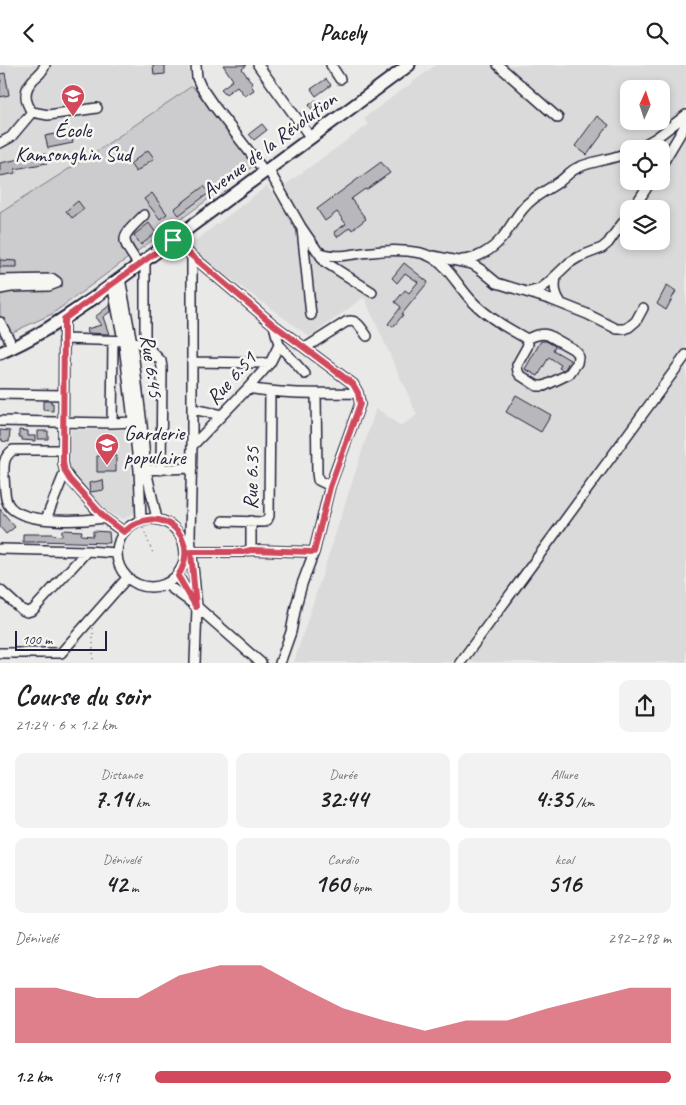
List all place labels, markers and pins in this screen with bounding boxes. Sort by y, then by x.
school or university icon: École Kamsonghin Sud [60,83,86,117]
place label: École Kamsonghin Sud [15,117,135,167]
pin [152,219,194,261]
place label: Garderie populaire [124,420,187,470]
school or university icon: Garderie populaire [94,432,120,466]

